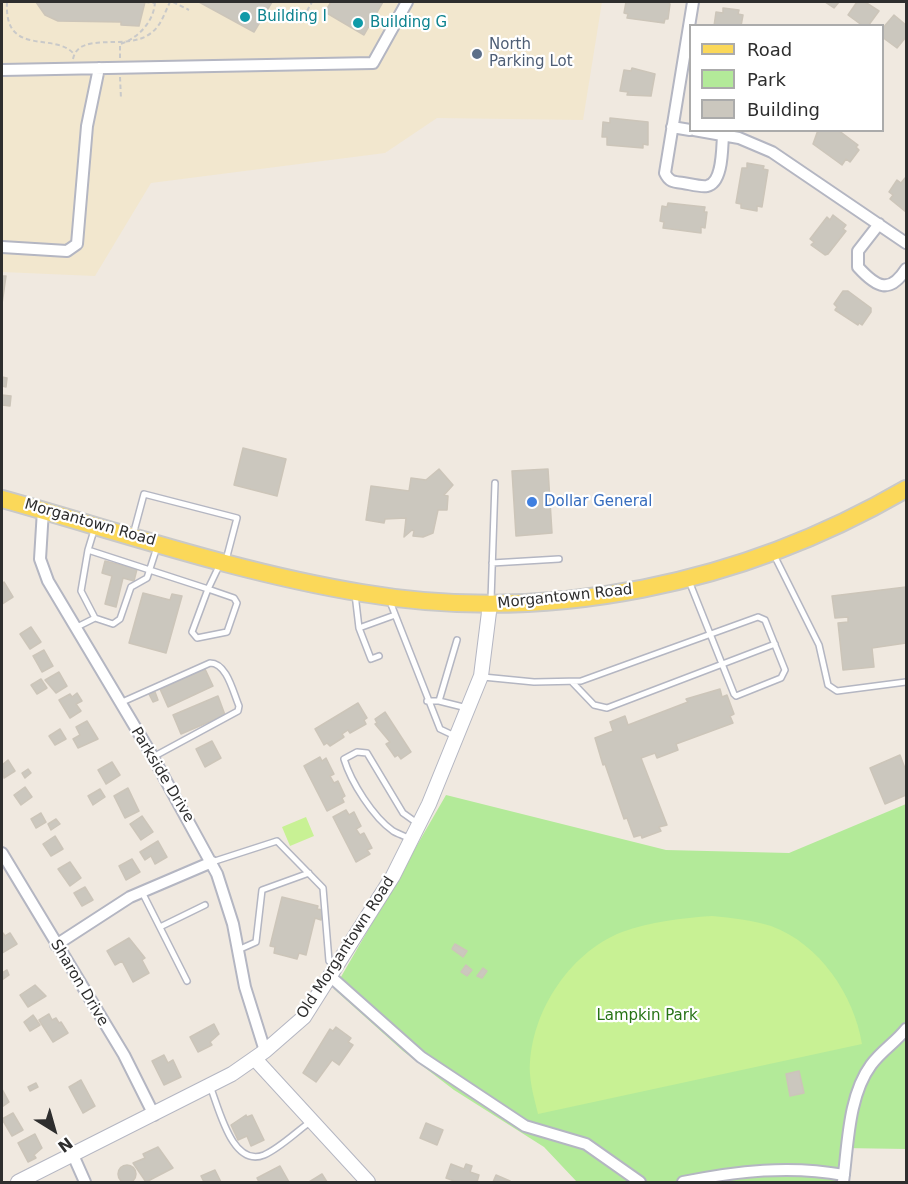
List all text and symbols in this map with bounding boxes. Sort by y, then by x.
place label: Building I [257,8,327,26]
marker: Building I [238,10,252,24]
place label: Building G [370,14,447,32]
marker: Building G [351,16,365,30]
legend [689,24,884,132]
place label: North Parking Lot [489,36,573,71]
text: Road [747,39,792,60]
marker: North Parking Lot [470,47,484,61]
text: Park [747,69,786,90]
text: Building [747,99,820,120]
place label: Dollar General [544,493,652,511]
marker: Dollar General [525,495,539,509]
street label: Morgantown Road [22,496,158,550]
street label: Morgantown Road [497,581,633,613]
street label: Parkside Drive [126,724,198,826]
street label: Old Morgantown Road [293,874,399,1022]
street label: Sharon Drive [46,937,112,1029]
park label: Lampkin Park [596,1007,698,1025]
north arrow [24,1100,84,1160]
text: N [54,1133,76,1156]

